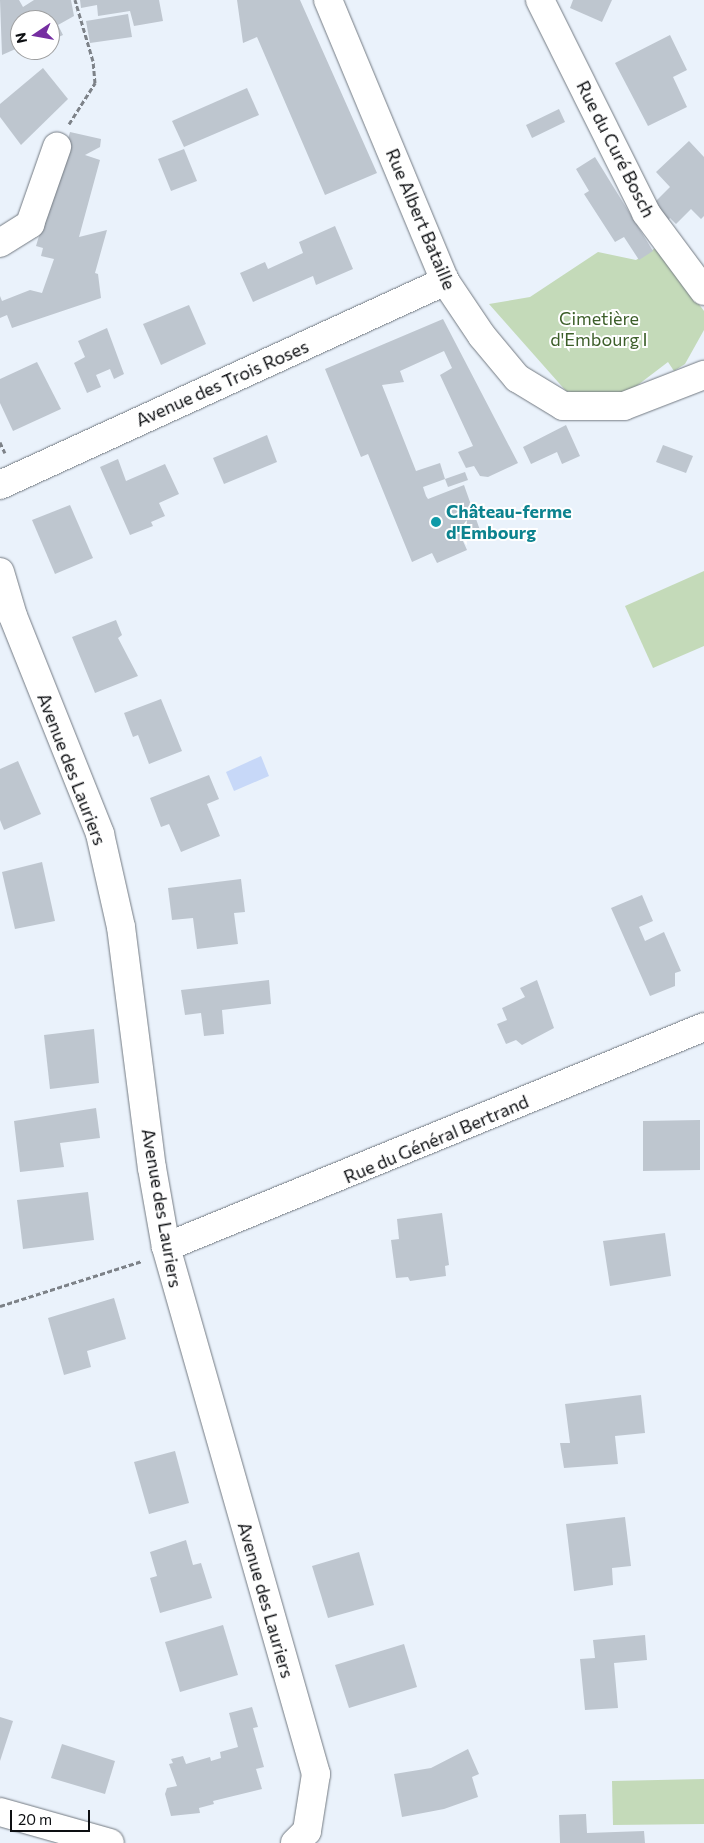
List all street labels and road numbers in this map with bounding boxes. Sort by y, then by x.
street label: Rue du Curé Bosch [572,77,660,221]
street label: Rue Albert Bataille [382,145,460,293]
street label: Avenue des Trois Roses [132,335,312,431]
street label: Avenue des Lauriers [33,690,111,848]
street label: Rue du Général Bertrand [340,1090,532,1188]
street label: Avenue des Lauriers [137,1127,187,1289]
street label: Avenue des Lauriers [233,1520,299,1680]

